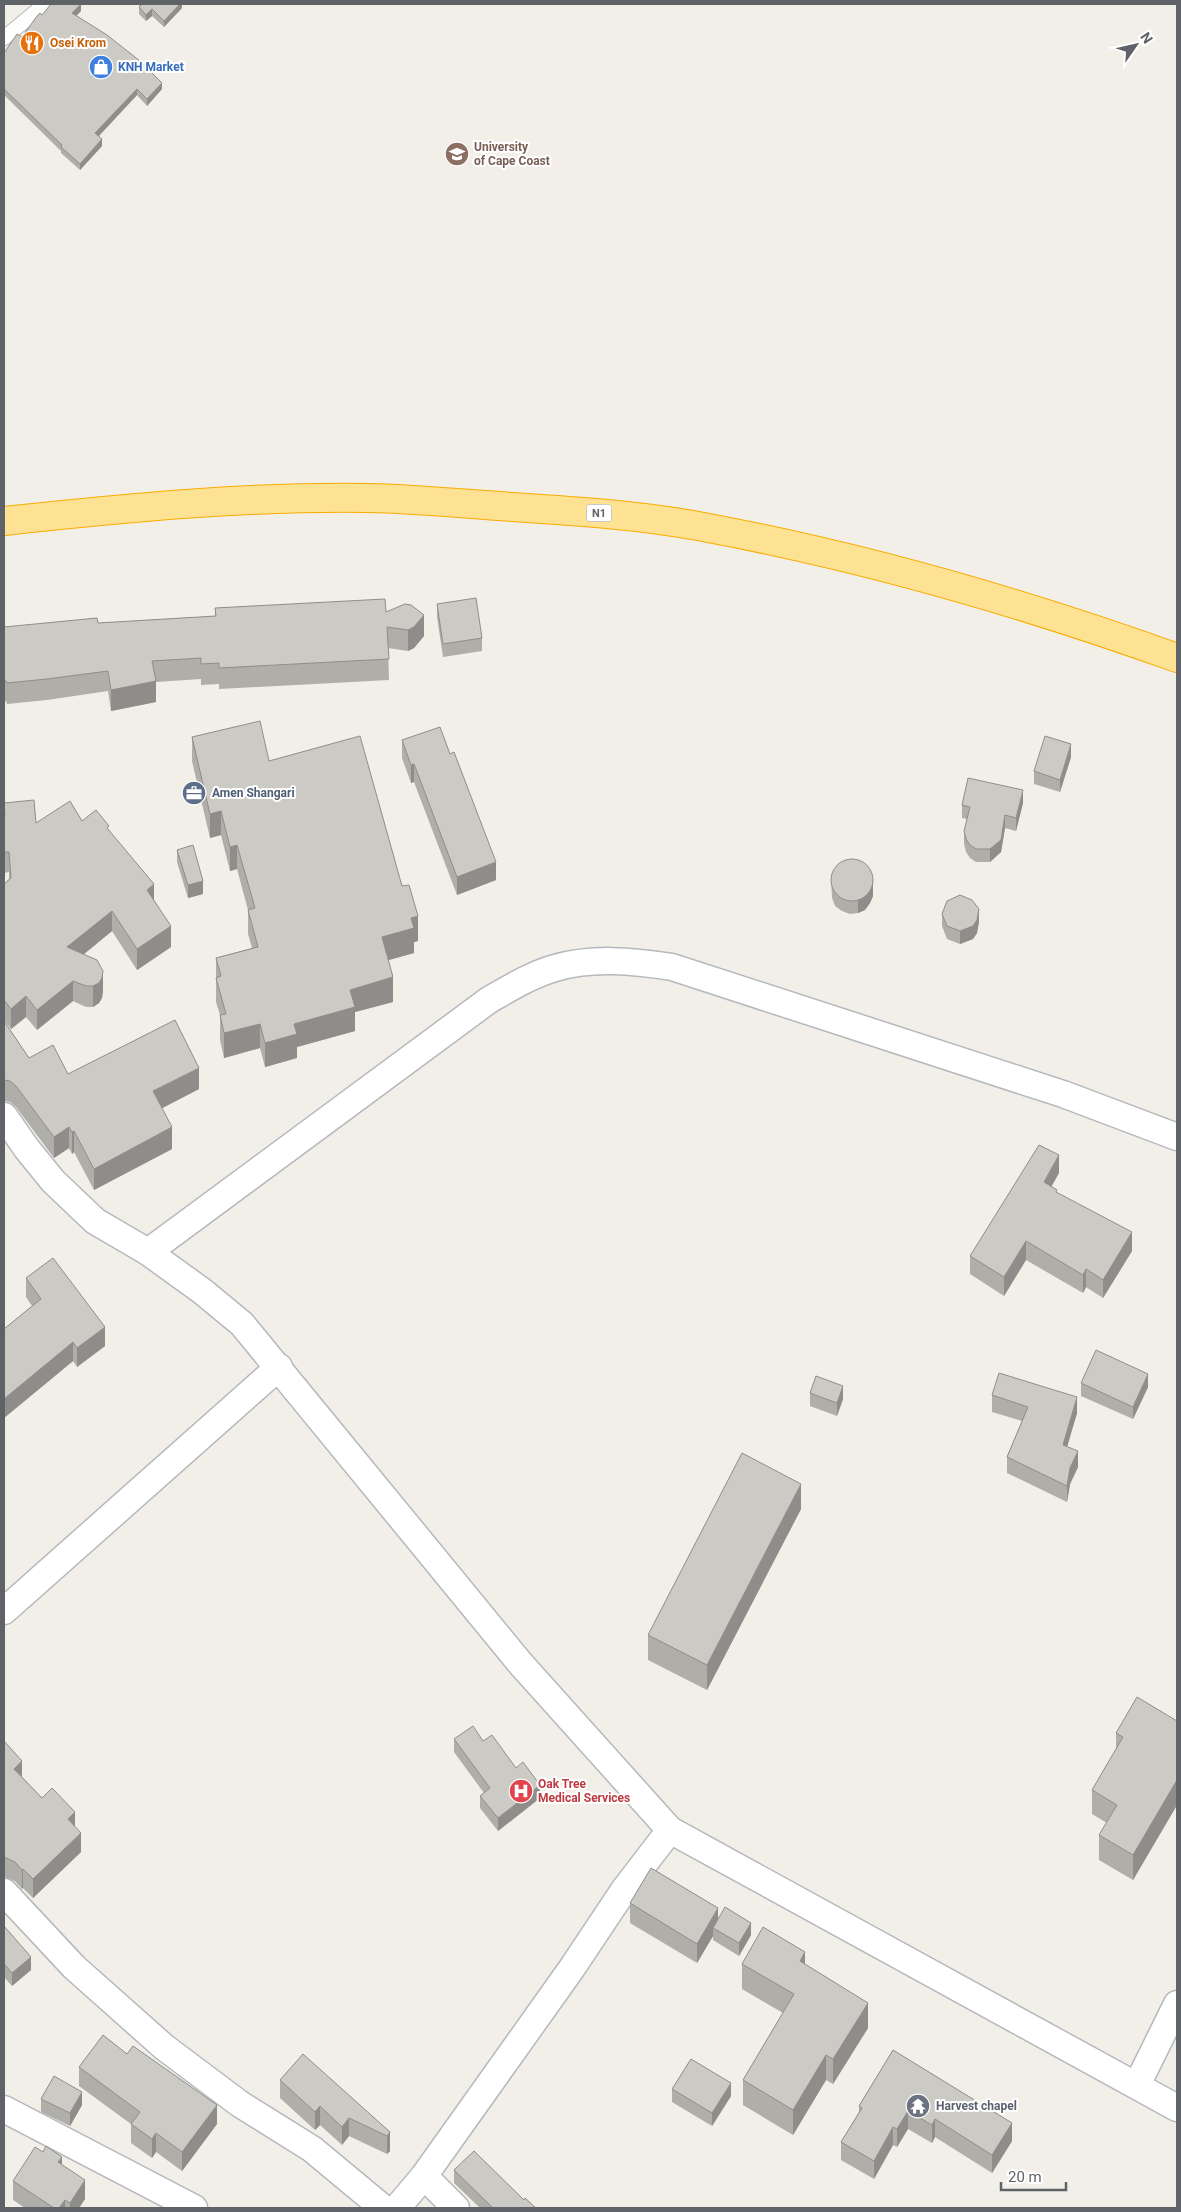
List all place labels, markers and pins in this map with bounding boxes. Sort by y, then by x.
restaurant icon: Osei Krom [19,30,45,56]
place label: Osei Krom [50,36,106,50]
shop icon: KNH Market [88,54,114,80]
place label: KNH Market [118,60,184,74]
place label: University of Cape Coast [474,140,550,168]
school or university icon: University of Cape Coast [444,141,470,167]
office icon: Amen Shangari [181,780,207,806]
place label: Amen Shangari [212,786,295,800]
place label: Oak Tree Medical Services [538,1777,630,1805]
hospital icon: Oak Tree Medical Services [508,1778,534,1804]
temple icon: Harvest chapel [905,2093,931,2119]
place label: Harvest chapel [936,2099,1017,2113]

